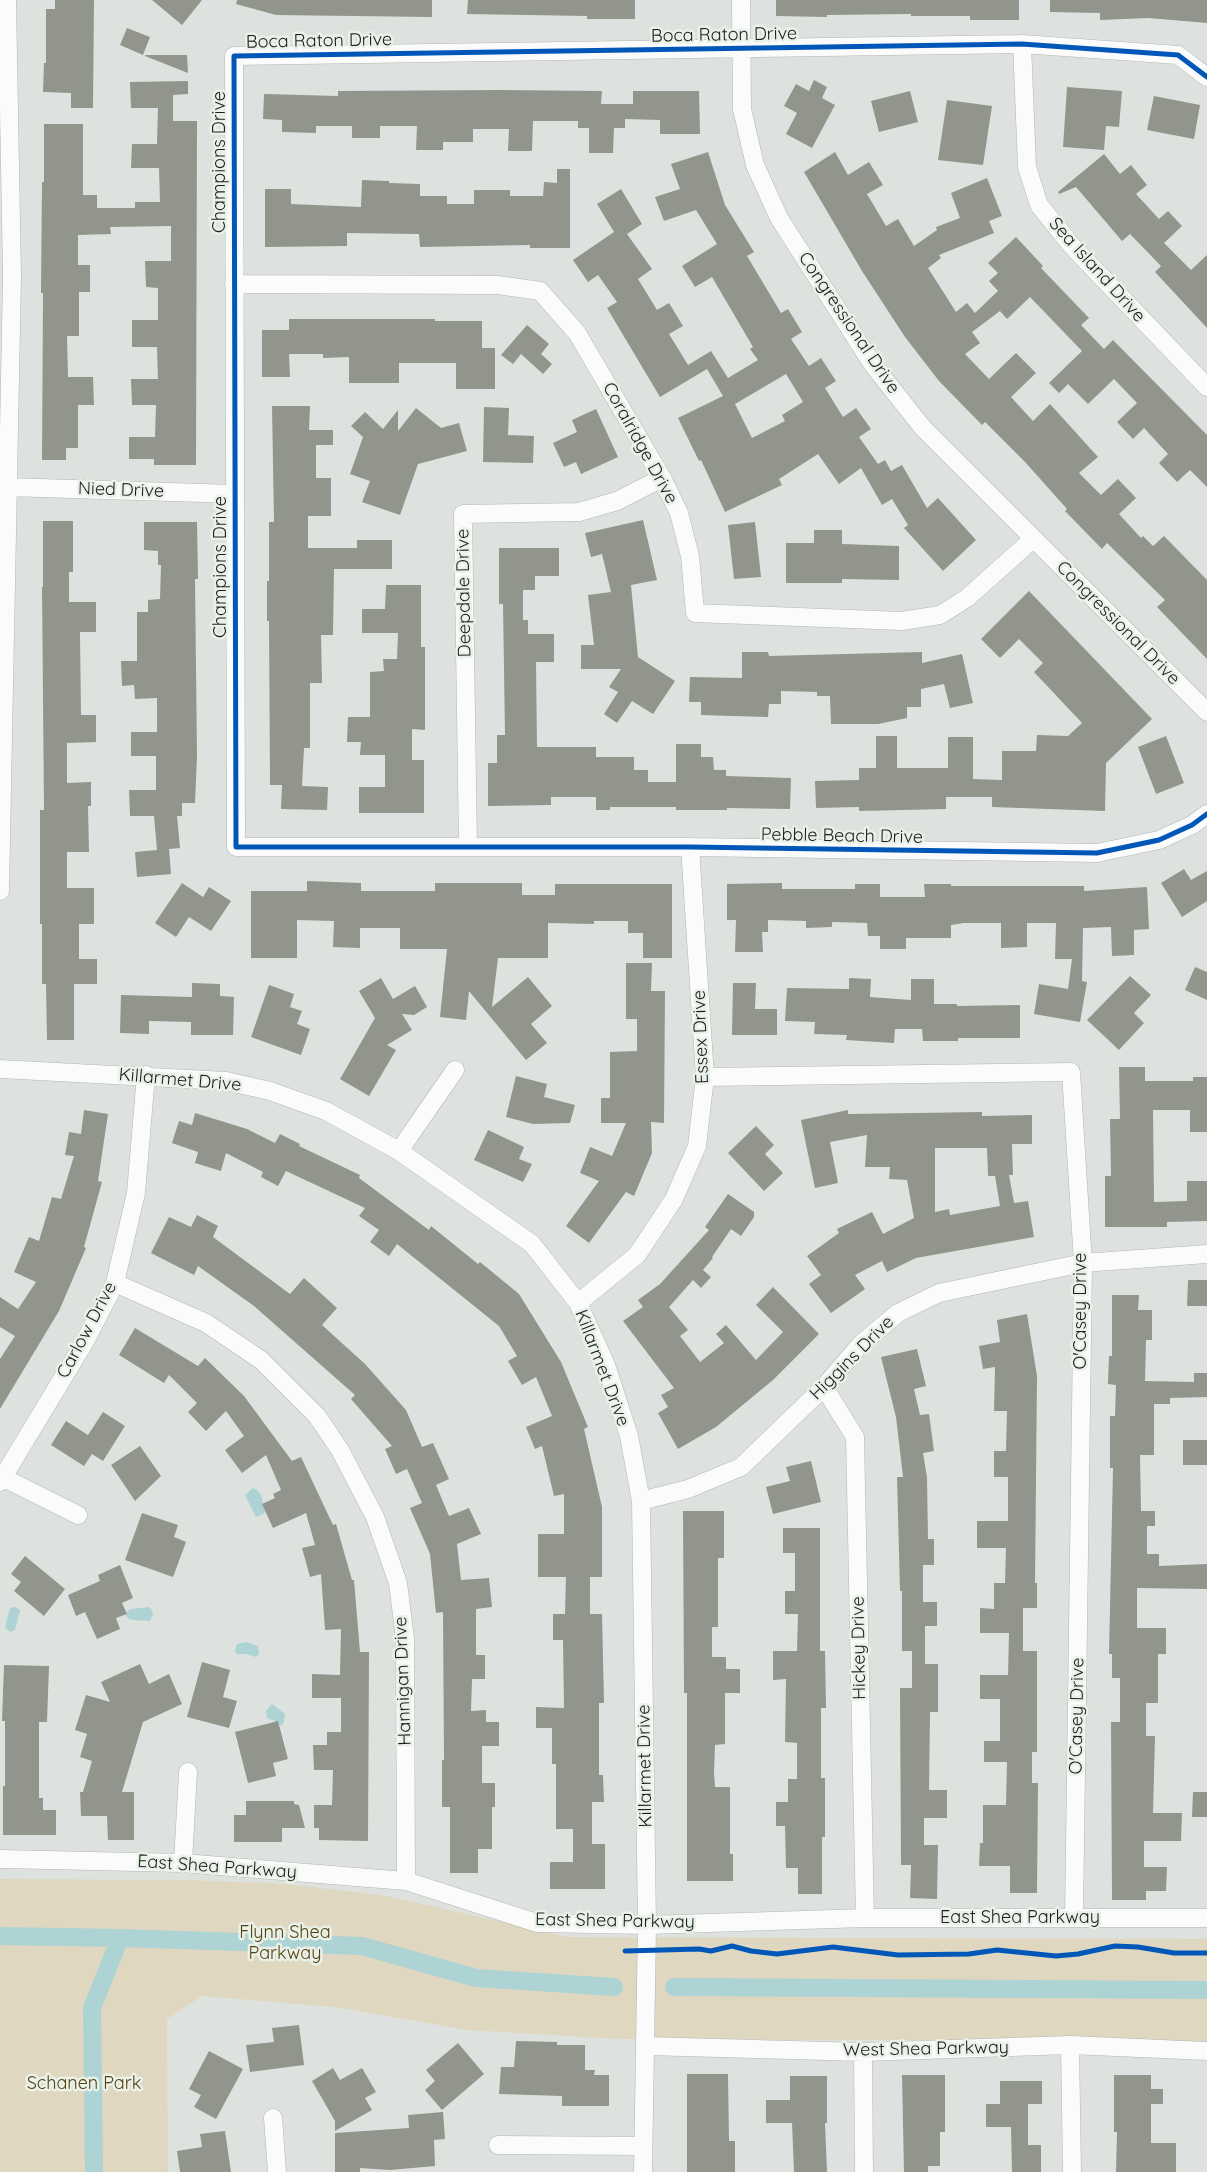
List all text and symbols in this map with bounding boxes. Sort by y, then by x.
street label: Boca Raton Drive [651,23,797,47]
street label: Boca Raton Drive [246,29,392,53]
street label: Champions Drive [209,91,231,233]
street label: Sea Island Drive [1044,213,1150,327]
street label: Congressional Drive [794,248,904,398]
street label: Coralridge Drive [598,379,682,507]
street label: Nied Drive [78,478,164,502]
street label: Champions Drive [210,496,232,638]
street label: Deepdale Drive [452,529,476,657]
street label: Congressional Drive [1052,557,1184,689]
street label: Pebble Beach Drive [761,824,923,848]
street label: Essex Drive [689,990,713,1084]
street label: Killarmet Drive [118,1064,242,1096]
street label: O'Casey Drive [1070,1253,1092,1369]
street label: Carlow Drive [53,1278,121,1382]
street label: Killarmet Drive [570,1307,634,1429]
street label: Higgins Drive [805,1311,899,1405]
street label: Hickey Drive [847,1596,871,1700]
street label: Hannigan Drive [390,1616,416,1746]
street label: O'Casey Drive [1065,1657,1089,1775]
street label: Killarmet Drive [633,1704,657,1828]
street label: East Shea Parkway [137,1851,297,1883]
street label: East Shea Parkway [940,1907,1100,1929]
street label: East Shea Parkway [535,1909,695,1933]
park label: Flynn Shea Parkway [239,1922,331,1965]
street label: West Shea Parkway [843,2037,1009,2061]
park label: Schanen Park [27,2073,141,2095]

